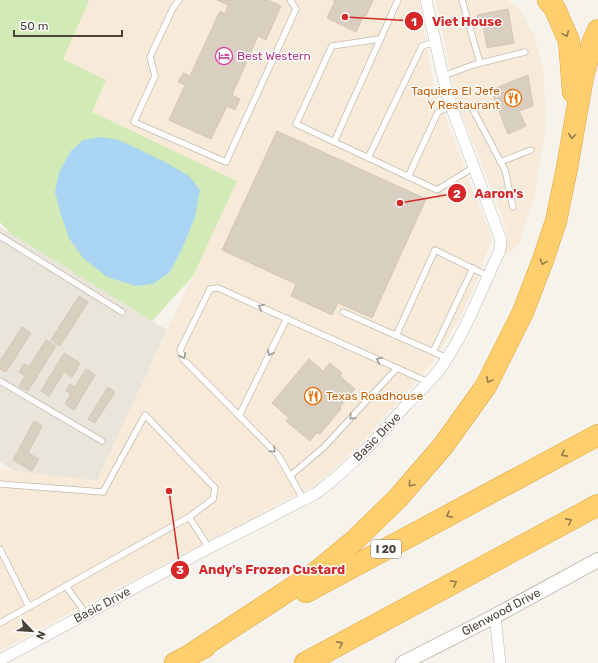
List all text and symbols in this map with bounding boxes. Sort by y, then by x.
callout: Viet House [404,9,510,34]
scale bar [14,12,122,38]
text: Viet House [432,14,502,29]
text: 1 [411,15,417,29]
text: 50 m [20,19,48,33]
one-way arrow [561,30,569,38]
hotel icon: Best Western [214,46,234,66]
place label: Best Western [237,49,311,63]
place label: Taquiera El Jefe Y Restaurant [411,84,500,112]
restaurant icon: Taquiera El Jefe Y Restaurant [503,88,523,108]
one-way arrow [568,133,577,139]
callout: Aaron's [447,181,532,206]
text: Aaron's [475,186,523,201]
text: 2 [453,187,461,201]
one-way arrow [539,258,547,265]
one-way arrow [257,304,265,312]
one-way arrow [267,349,274,357]
one-way arrow [179,353,187,360]
one-way arrow [376,357,384,365]
one-way arrow [486,376,494,383]
restaurant icon: Texas Roadhouse [303,386,323,406]
place label: Texas Roadhouse [326,389,423,403]
street label: Basic Drive [350,410,404,464]
one-way arrow [349,413,356,420]
one-way arrow [268,445,276,453]
one-way arrow [561,449,568,456]
one-way arrow [408,479,415,486]
one-way arrow [446,511,453,518]
one-way arrow [564,518,572,526]
road number: I 20 [371,540,401,558]
callout: Andy's Frozen Custard [170,557,353,582]
text: Andy's Frozen Custard [199,562,345,577]
text: 3 [176,563,184,577]
one-way arrow [450,580,457,587]
street label: Basic Drive [71,584,133,626]
street label: Glenwood Drive [459,585,543,639]
north arrow [12,611,52,651]
text: N [33,629,48,641]
one-way arrow [336,642,343,649]

